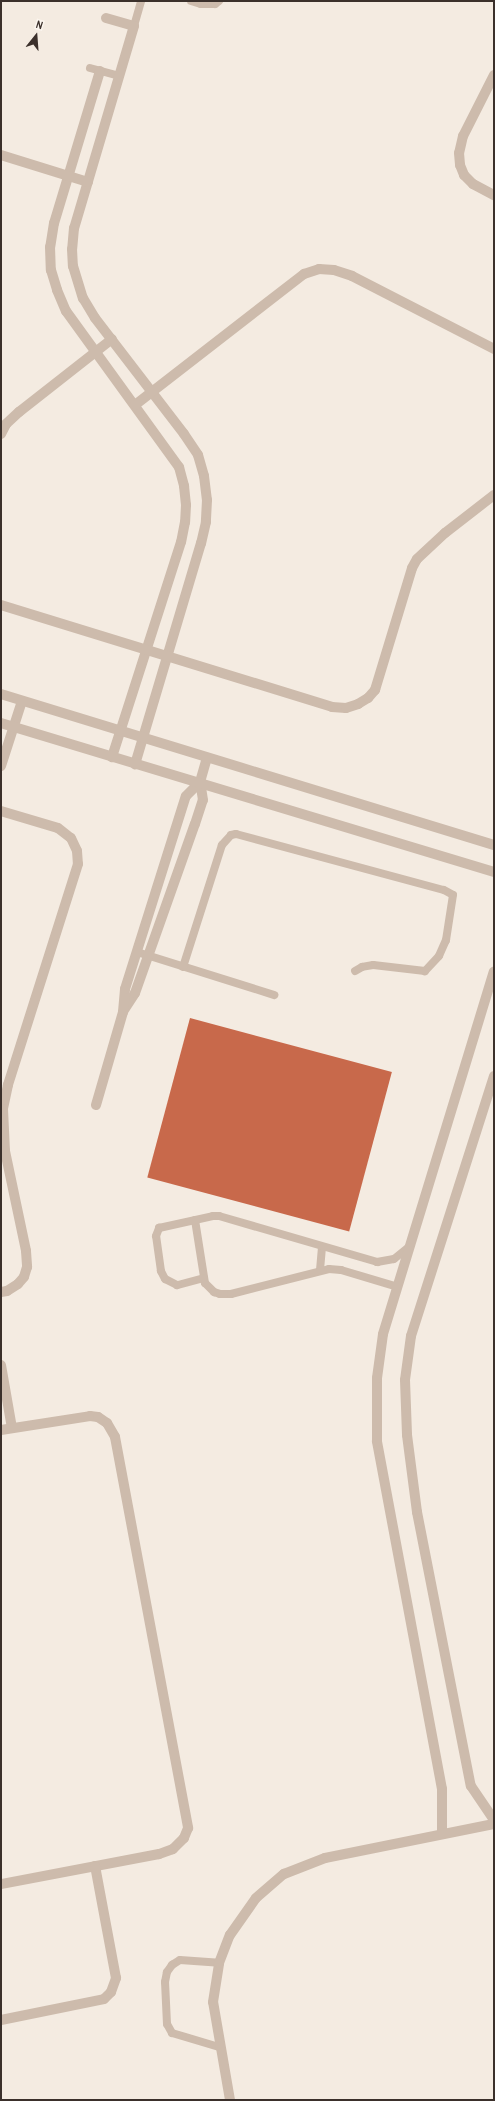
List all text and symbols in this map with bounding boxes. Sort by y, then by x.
north arrow [16,16,56,56]
text: N [34,17,45,32]

